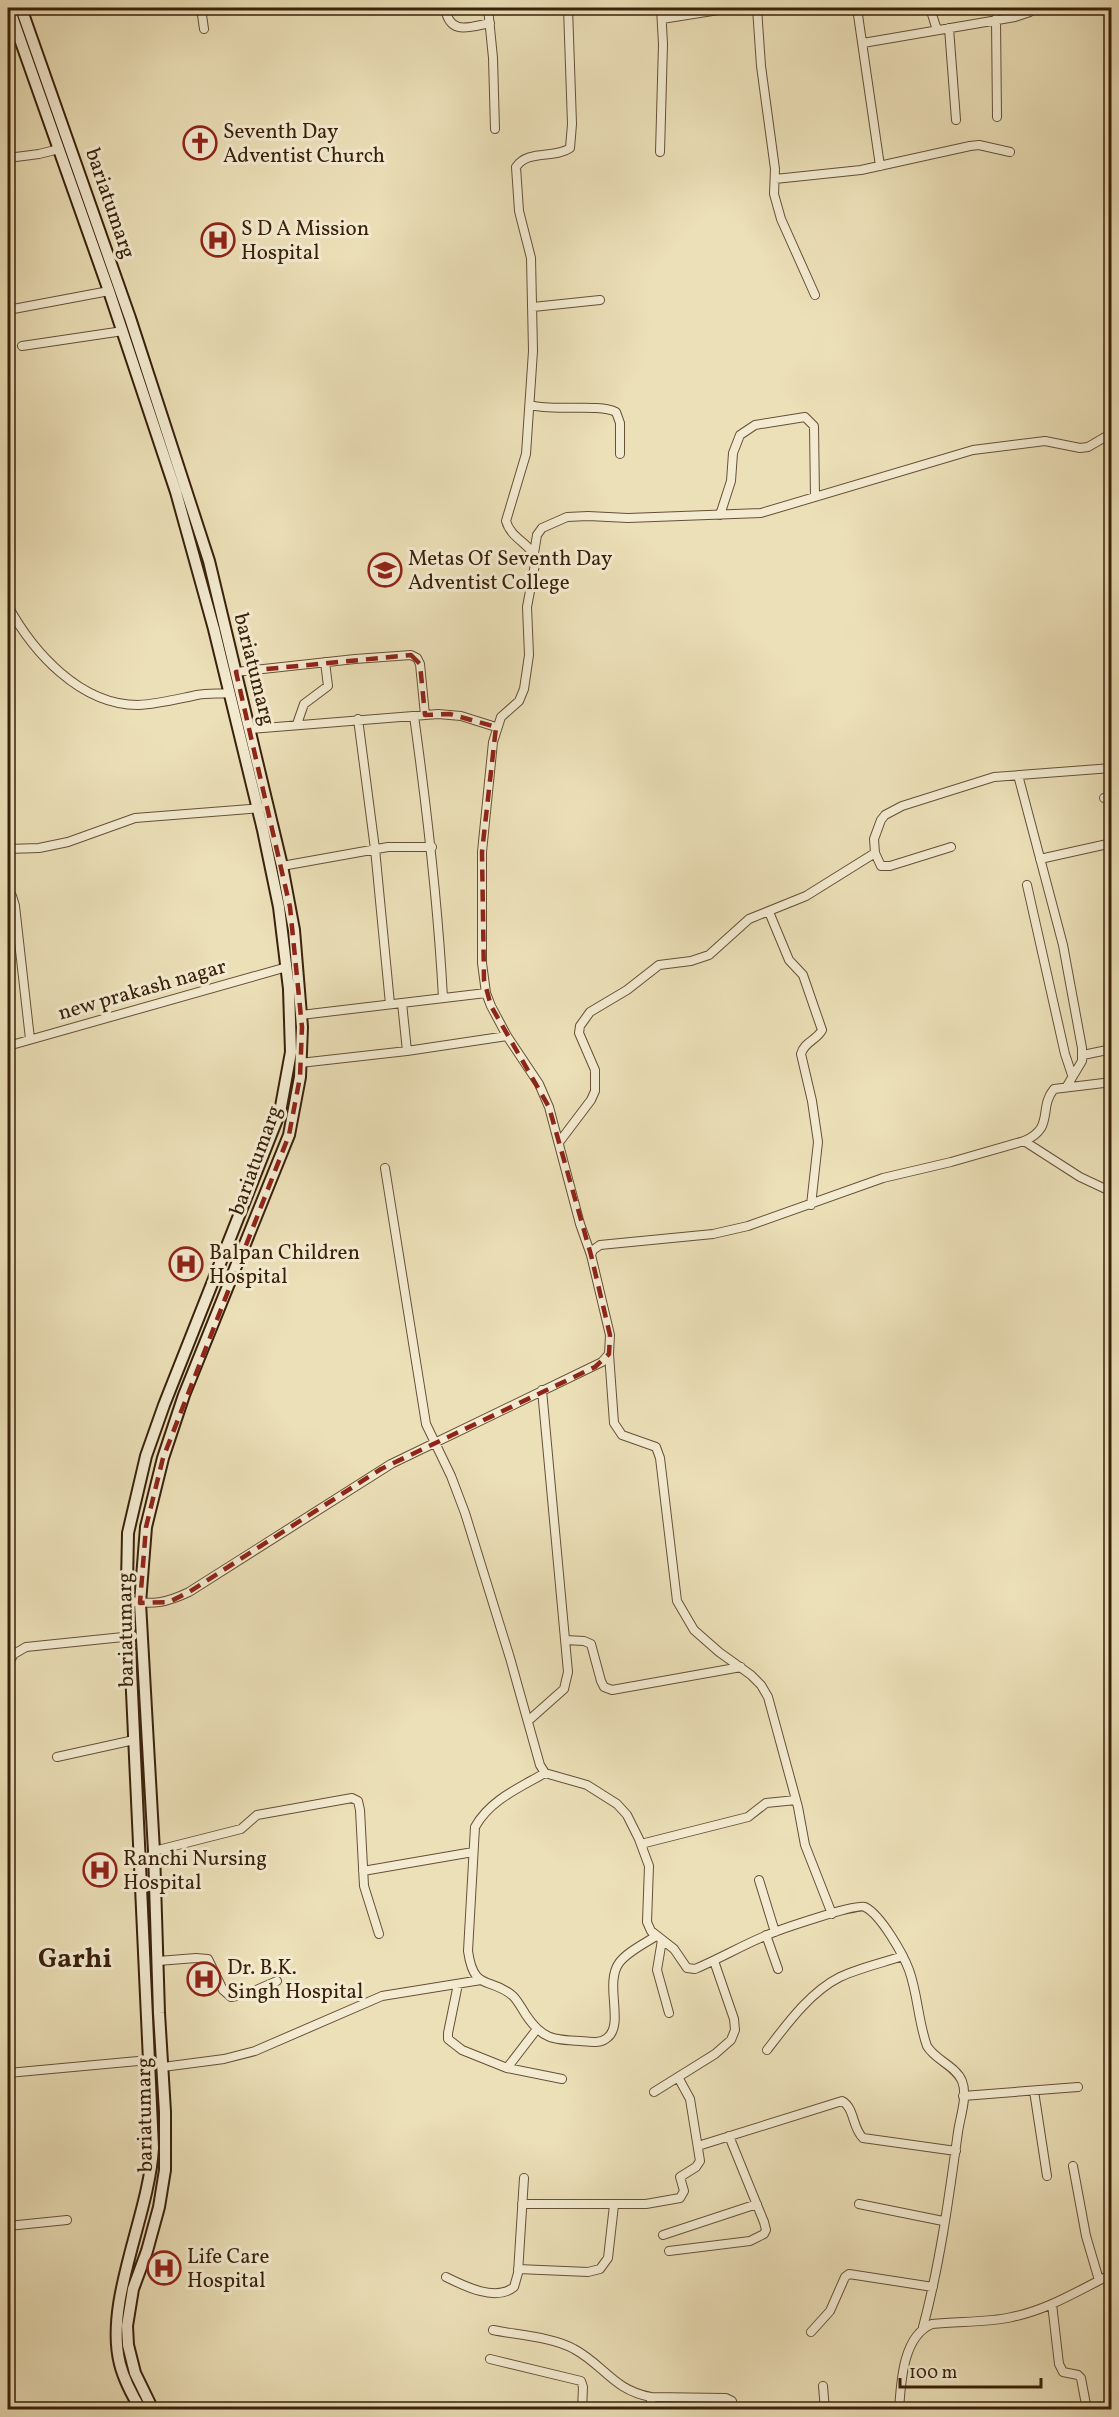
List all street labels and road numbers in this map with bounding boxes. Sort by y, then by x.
street label: bariatumarg [77,144,142,263]
street label: bariatumarg [226,610,282,729]
street label: new prakash nagar [55,952,230,1028]
street label: bariatumarg [223,1102,290,1220]
street label: bariatumarg [111,1572,142,1688]
street label: bariatumarg [130,2057,161,2173]

